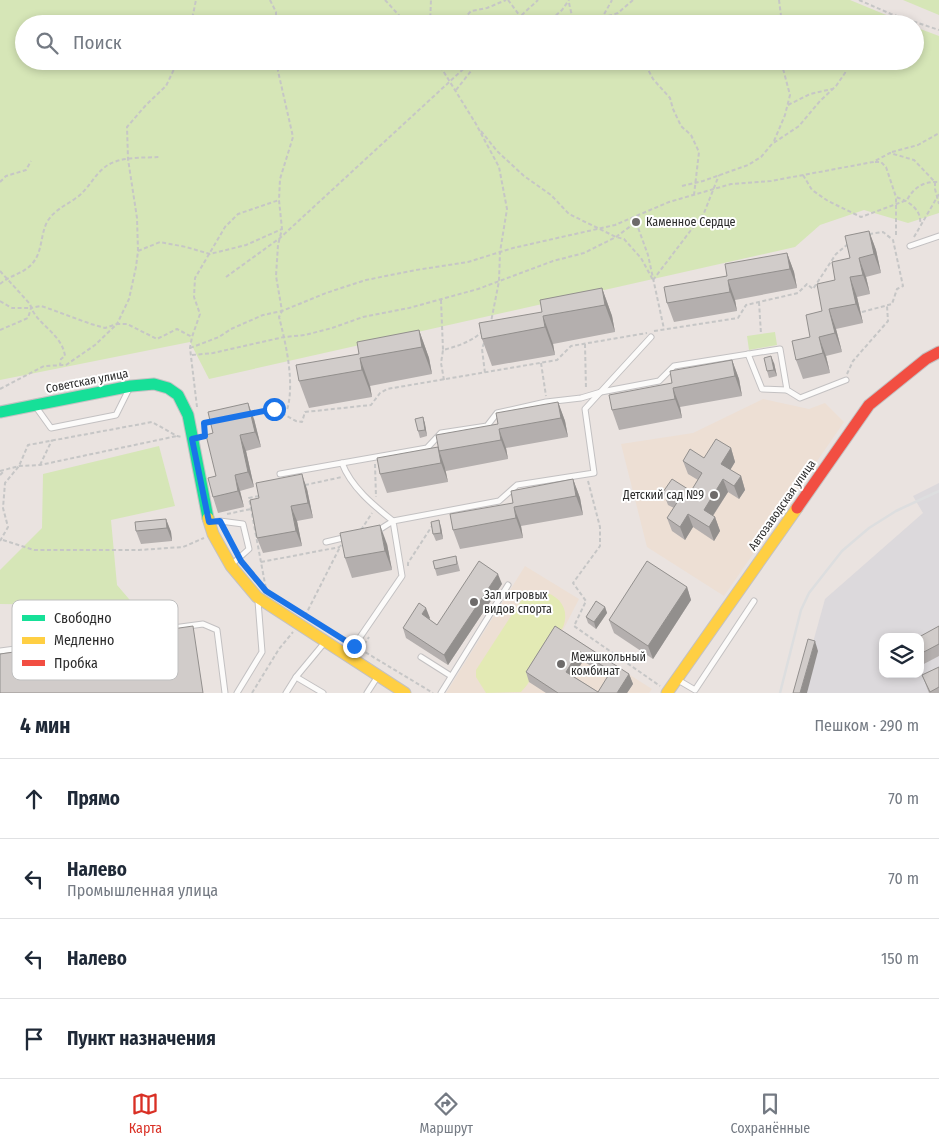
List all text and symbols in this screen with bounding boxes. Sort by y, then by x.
search box [15,15,924,70]
icon: search [33,29,61,57]
text: Поиск [73,31,122,54]
place label: Каменное Сердце [646,215,736,229]
marker: Каменное Сердце [630,216,642,228]
street label: Советская улица [45,366,130,396]
route start [263,398,286,421]
street label: Автозаводская улица [745,457,819,553]
place label: Детский сад №9 [622,488,704,502]
marker: Детский сад №9 [708,489,720,501]
place label: Зал игровых видов спорта [484,588,552,616]
marker: Зал игровых видов спорта [468,596,480,608]
legend [12,600,178,680]
text: Свободно [54,610,112,627]
text: Медленно [54,632,114,649]
map controls [879,633,924,678]
button: layers [879,633,924,678]
route end [343,635,366,658]
place label: Межшкольный комбинат [571,650,646,678]
text: Пробка [54,655,98,672]
marker: Межшкольный комбинат [555,658,567,670]
text: 4 мин [20,713,70,739]
text: Пешком · 290 m [814,716,919,735]
icon: ahead [20,785,48,813]
text: Прямо [67,787,120,810]
text: 70 m [888,789,919,808]
text: Налево [67,858,127,881]
icon: left [20,865,48,893]
text: 70 m [888,869,919,888]
text: Промышленная улица [67,881,218,900]
icon: left [20,945,48,973]
text: Налево [67,947,127,970]
text: 150 m [881,949,919,968]
icon: arrive [20,1025,48,1053]
text: Пункт назначения [67,1027,216,1050]
tab: Карта [129,1090,162,1137]
tab: Маршрут [419,1090,473,1137]
tab: Сохранённые [730,1090,810,1137]

